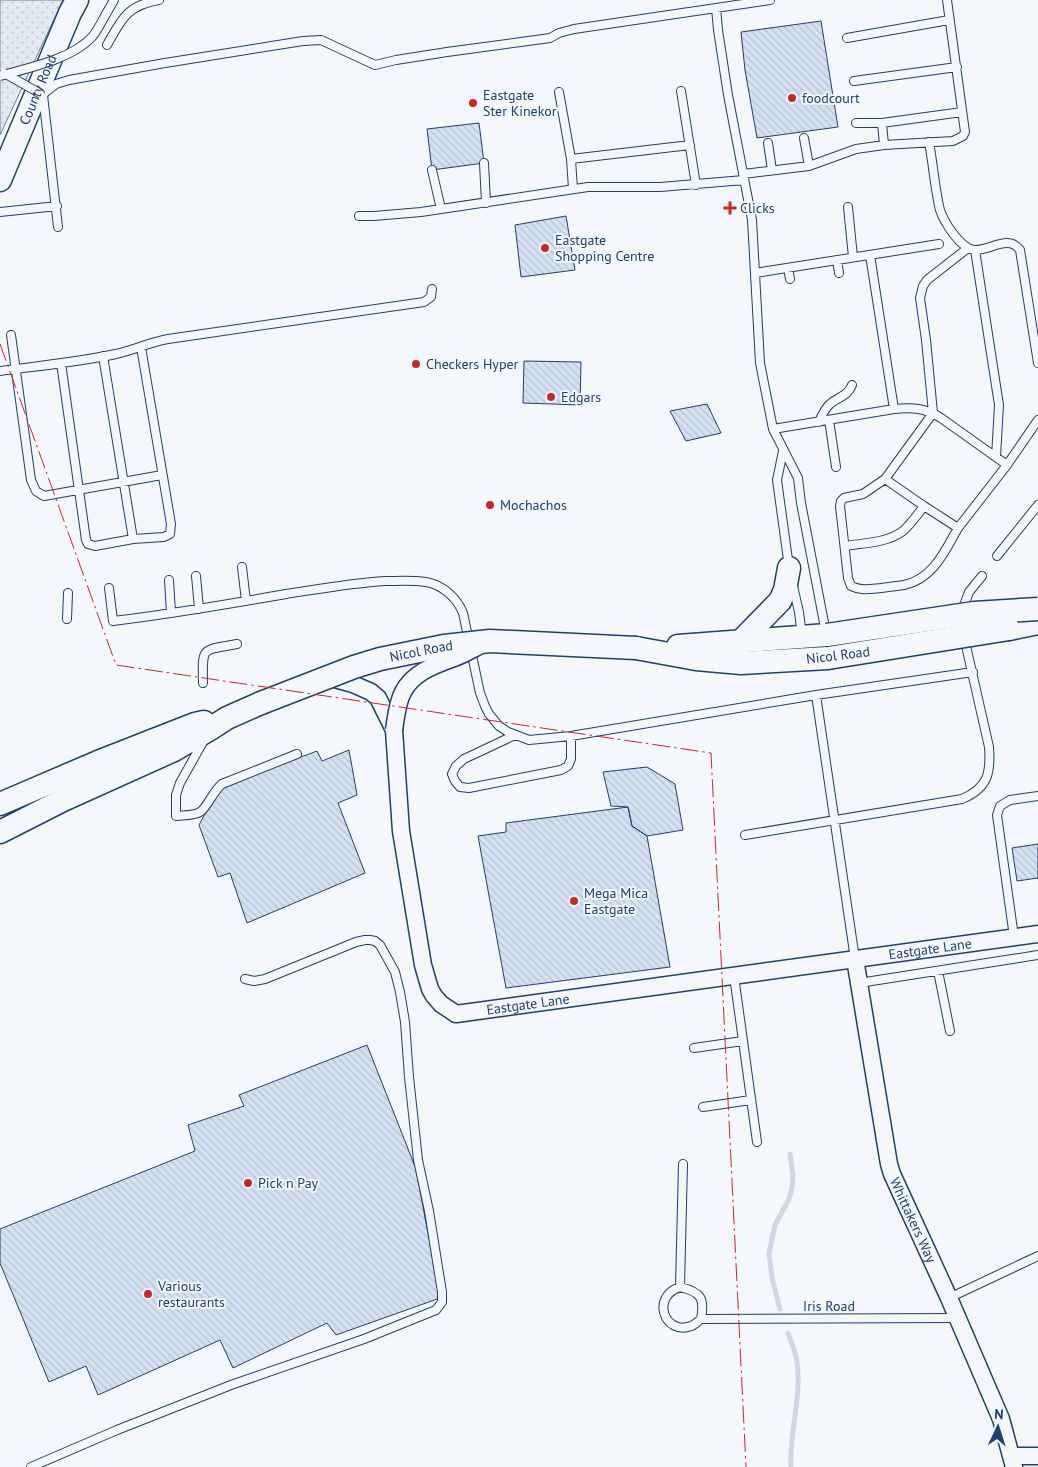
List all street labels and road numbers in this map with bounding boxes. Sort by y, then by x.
street label: County Road [15,52,61,127]
street label: Nicol Road [388,636,454,666]
street label: Nicol Road [805,642,871,668]
street label: Eastgate Lane [887,934,973,963]
street label: Eastgate Lane [485,990,571,1019]
street label: Whittakers Way [886,1175,941,1266]
street label: Iris Road [803,1297,855,1315]

